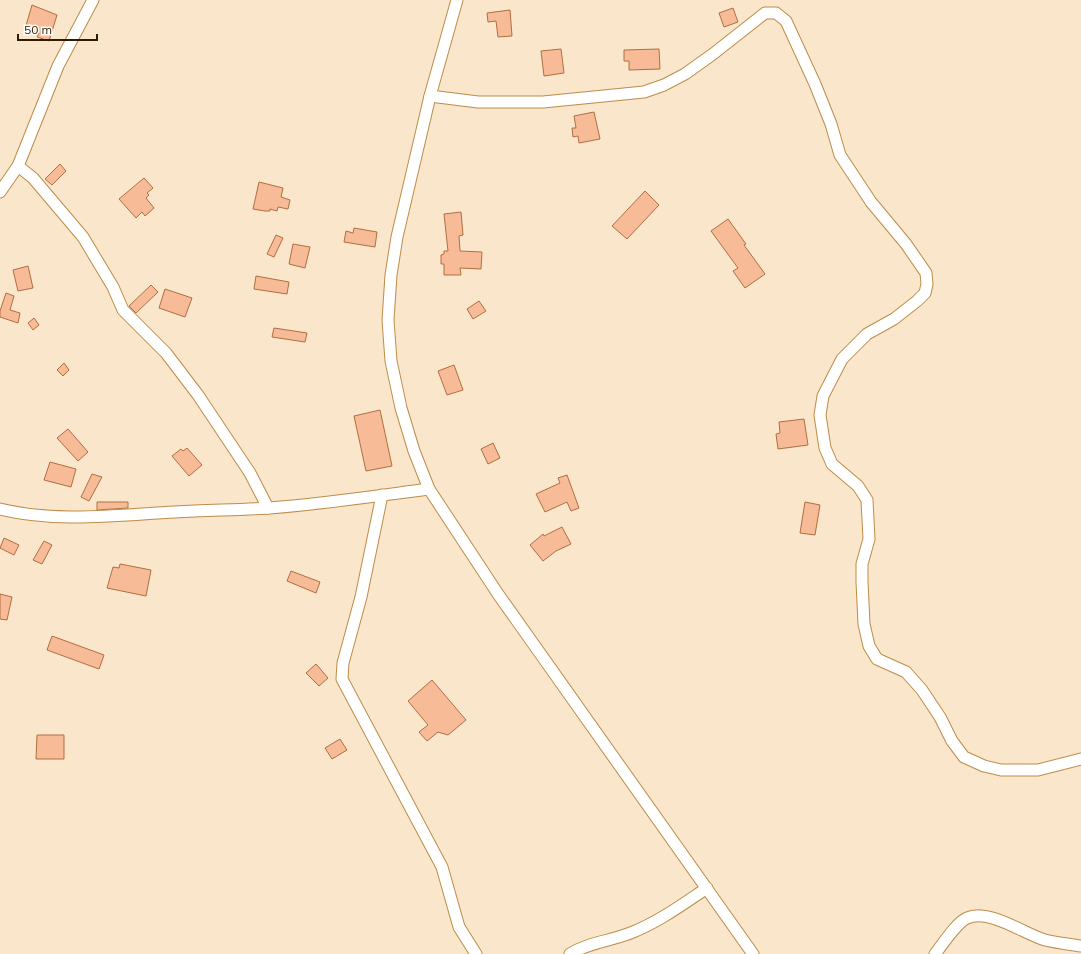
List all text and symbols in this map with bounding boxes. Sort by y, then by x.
scale bar [18,16,97,42]
text: 50 m [24,22,52,37]

